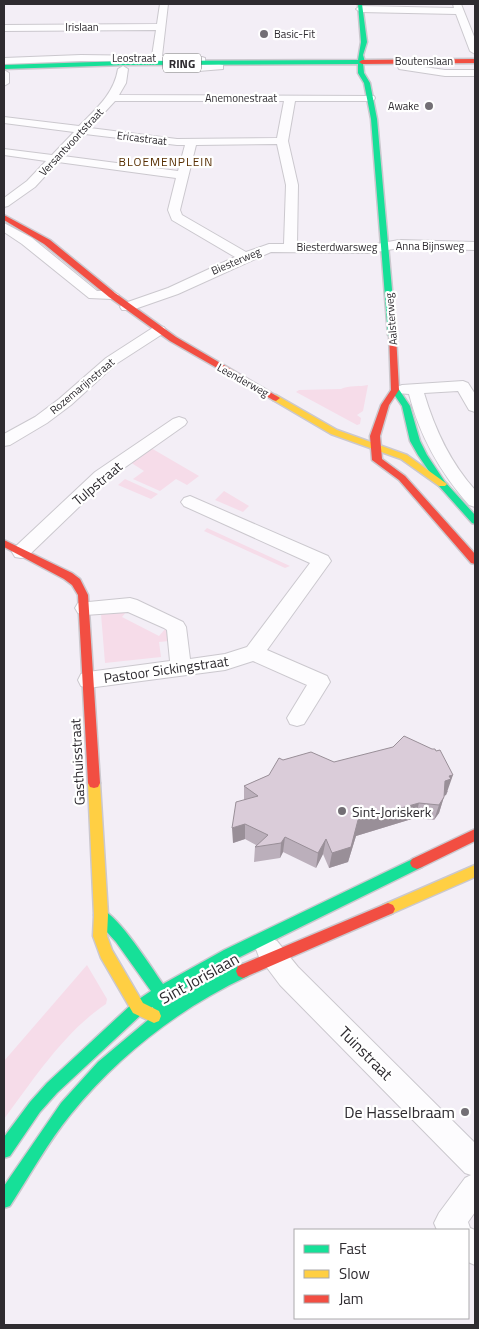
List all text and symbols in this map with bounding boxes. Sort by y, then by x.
street label: Irislaan [65,19,99,35]
place label: Basic-Fit [274,26,315,42]
marker: Basic-Fit [258,28,270,40]
street label: Leostraat [112,50,156,66]
street label: Boutenslaan [395,53,453,69]
road number: RING [163,54,201,72]
street label: Anemonestraat [205,90,277,106]
place label: Awake [388,98,419,114]
marker: Awake [423,100,435,112]
street label: Versantvoortstraat [35,104,107,180]
street label: Ericastraat [116,127,168,149]
district label: BLOEMENPLEIN [119,152,213,171]
street label: Anna Bijnsweg [396,238,465,254]
street label: Biesterdwarsweg [296,239,378,255]
street label: Biesterweg [209,243,264,279]
street label: Aalsterweg [381,292,401,346]
street label: Rozemarijnstraat [46,354,118,418]
street label: Leenderweg [214,359,272,401]
street label: Tulpstraat [67,456,127,510]
street label: Pastoor Sickingstraat [102,650,230,688]
street label: Gasthuisstraat [64,718,90,806]
place label: Sint-Joriskerk [352,801,432,822]
marker: Sint-Joriskerk [336,805,348,817]
street label: Sint Jorislaan [155,946,243,1010]
street label: Tuinstraat [334,1021,399,1086]
place label: De Hasselbraam [344,1100,455,1124]
marker: De Hasselbraam [459,1106,471,1118]
legend [294,1229,469,1319]
text: Fast [339,1237,367,1260]
text: Slow [339,1262,370,1285]
text: Jam [339,1287,363,1310]

